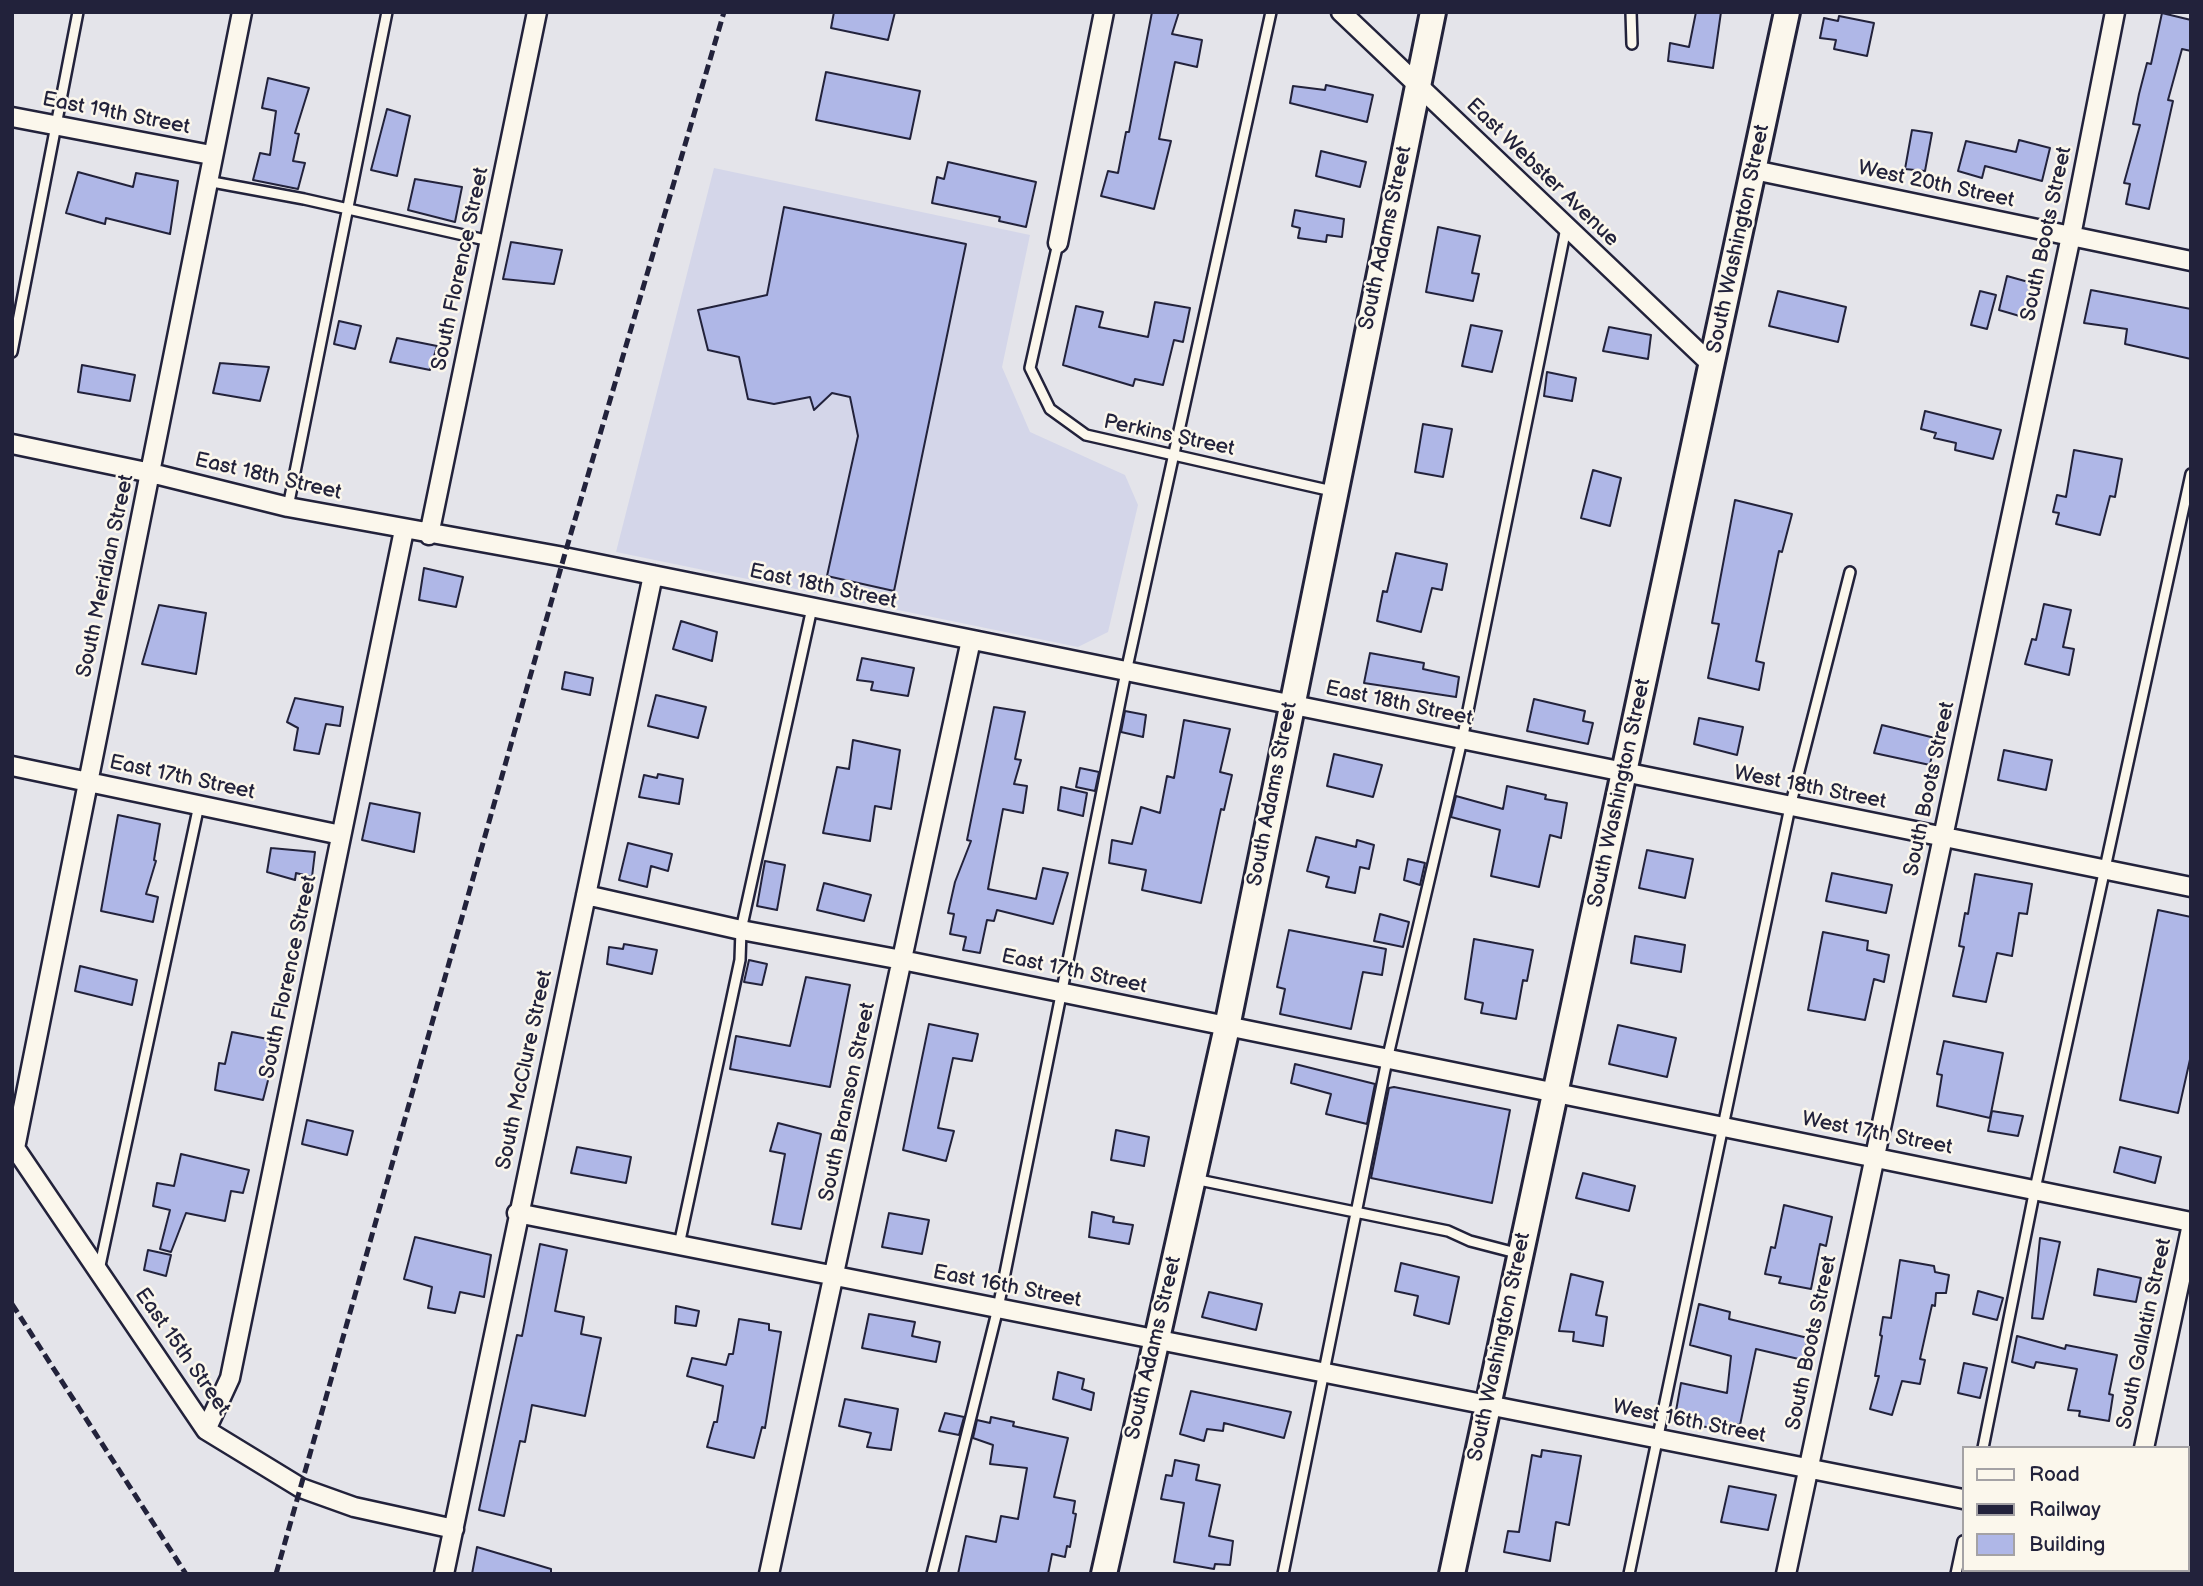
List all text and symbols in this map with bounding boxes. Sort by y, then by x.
street label: East 19th Street [40,87,192,141]
street label: East Webster Avenue [1460,93,1624,253]
street label: South Washington Street [1702,122,1776,356]
street label: South Adams Street [1354,144,1418,332]
street label: South Boots Street [2016,144,2078,324]
street label: West 20th Street [1856,156,2016,214]
street label: South Florence Street [427,165,495,373]
street label: Perkins Street [1101,410,1237,462]
street label: East 18th Street [192,448,344,506]
street label: South Meridian Street [72,472,140,680]
street label: East 18th Street [747,559,899,615]
street label: East 18th Street [1323,676,1475,732]
street label: South Washington Street [1583,676,1657,910]
street label: South Boots Street [1899,699,1961,879]
street label: South Adams Street [1243,700,1303,888]
street label: East 17th Street [107,750,257,806]
street label: West 18th Street [1732,761,1888,815]
street label: South Florence Street [255,873,323,1081]
street label: East 17th Street [999,944,1149,1000]
street label: South McClure Street [492,968,558,1172]
street label: South Branson Street [815,1000,881,1204]
street label: West 17th Street [1800,1107,1954,1161]
street label: South Washington Street [1463,1230,1537,1464]
street label: South Gallatin Street [2112,1236,2178,1432]
street label: South Boots Street [1781,1253,1843,1433]
street label: South Adams Street [1121,1254,1187,1442]
street label: East 16th Street [931,1260,1083,1314]
street label: East 15th Street [129,1283,235,1421]
street label: West 16th Street [1610,1395,1768,1449]
legend [1962,1446,2189,1572]
text: Road [2029,1462,2080,1487]
text: Railway [2029,1497,2101,1522]
text: Building [2029,1532,2105,1557]

